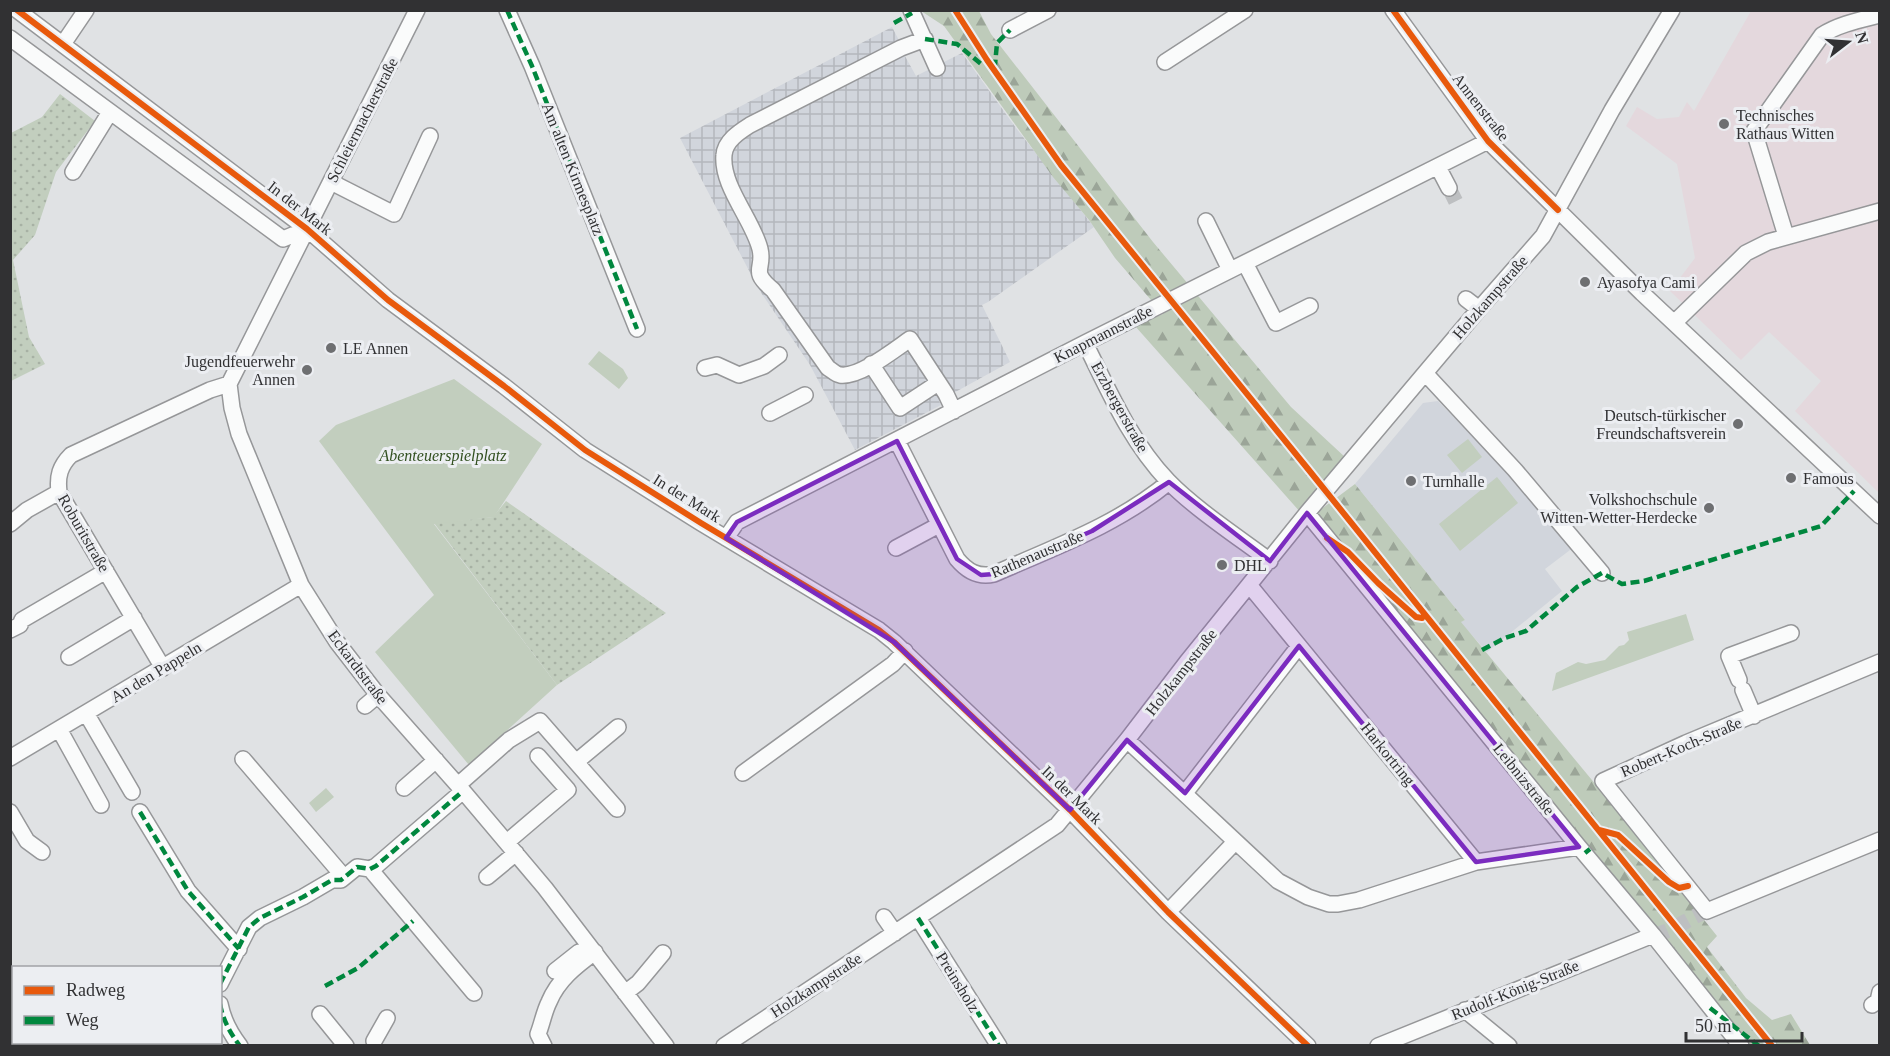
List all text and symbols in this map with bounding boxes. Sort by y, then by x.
north arrow [1818,12,1878,72]
text: N [1852,30,1872,46]
street label: Schleiermacherstraße [323,55,401,185]
street label: Annenstraße [1449,70,1513,144]
street label: Am alten Kirmesplatz [538,100,607,238]
place label: Technisches Rathaus Witten [1736,107,1834,142]
marker: Technisches Rathaus Witten [1717,117,1731,131]
street label: In der Mark [265,178,335,238]
street label: Holzkampstraße [1449,252,1532,343]
place label: Ayasofya Cami [1597,274,1696,292]
marker: Ayasofya Cami [1578,275,1592,289]
street label: Knapmannstraße [1051,302,1156,367]
place label: LE Annen [343,340,408,357]
marker: LE Annen [324,341,338,355]
place label: Jugendfeuerwehr Annen [185,353,296,388]
street label: Erzbergerstraße [1087,359,1152,456]
marker: Jugendfeuerwehr Annen [300,363,314,377]
place label: Deutsch-türkischer Freundschaftsverein [1596,407,1727,442]
marker: Deutsch-türkischer Freundschaftsverein [1731,417,1745,431]
park label: Abenteuerspielplatz [378,447,507,465]
place label: Famous [1803,470,1854,487]
street label: In der Mark [650,471,724,525]
marker: Famous [1784,471,1798,485]
place label: Turnhalle [1423,473,1485,490]
marker: Turnhalle [1404,474,1418,488]
street label: Roburitstraße [55,491,113,575]
place label: Volkshochschule Witten-Wetter-Herdecke [1540,491,1697,526]
marker: Volkshochschule Witten-Wetter-Herdecke [1702,501,1716,515]
street label: Rathenaustraße [988,527,1086,581]
place label: DHL [1234,557,1267,574]
marker: DHL [1215,558,1229,572]
street label: Holzkampstraße [1142,625,1221,719]
street label: Eckardtstraße [325,627,391,707]
street label: An den Pappeln [108,638,205,706]
street label: Robert-Koch-Straße [1618,714,1744,780]
street label: Harkortring [1357,719,1418,789]
street label: Leibnizstraße [1490,740,1558,818]
street label: In der Mark [1039,762,1105,828]
street label: Holzkampstraße [767,949,865,1022]
street label: Preinsholz [933,949,983,1015]
street label: Rudolf-König-Straße [1449,957,1582,1024]
legend [12,966,222,1044]
text: Radweg [66,980,125,1000]
scale bar [1686,1005,1802,1043]
text: Weg [66,1010,99,1030]
text: 50 m [1695,1016,1732,1036]

